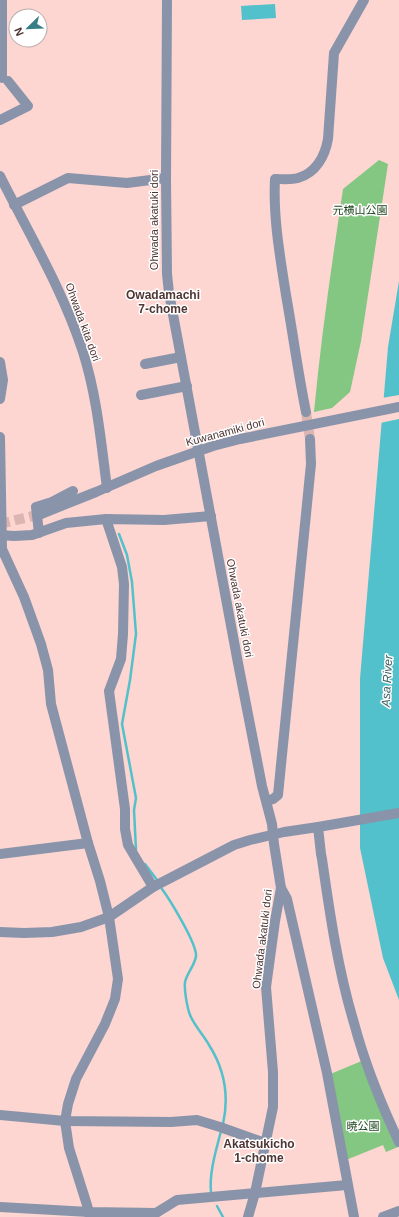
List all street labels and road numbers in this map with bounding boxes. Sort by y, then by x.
street label: Ohwada akatuki dori [148,170,160,270]
street label: Ohwada kita dori [63,281,103,363]
street label: Kuwanamiki dori [184,416,266,448]
street label: Ohwada akatuki dori [225,558,255,658]
street label: Ohwada akatuki dori [250,889,274,989]

